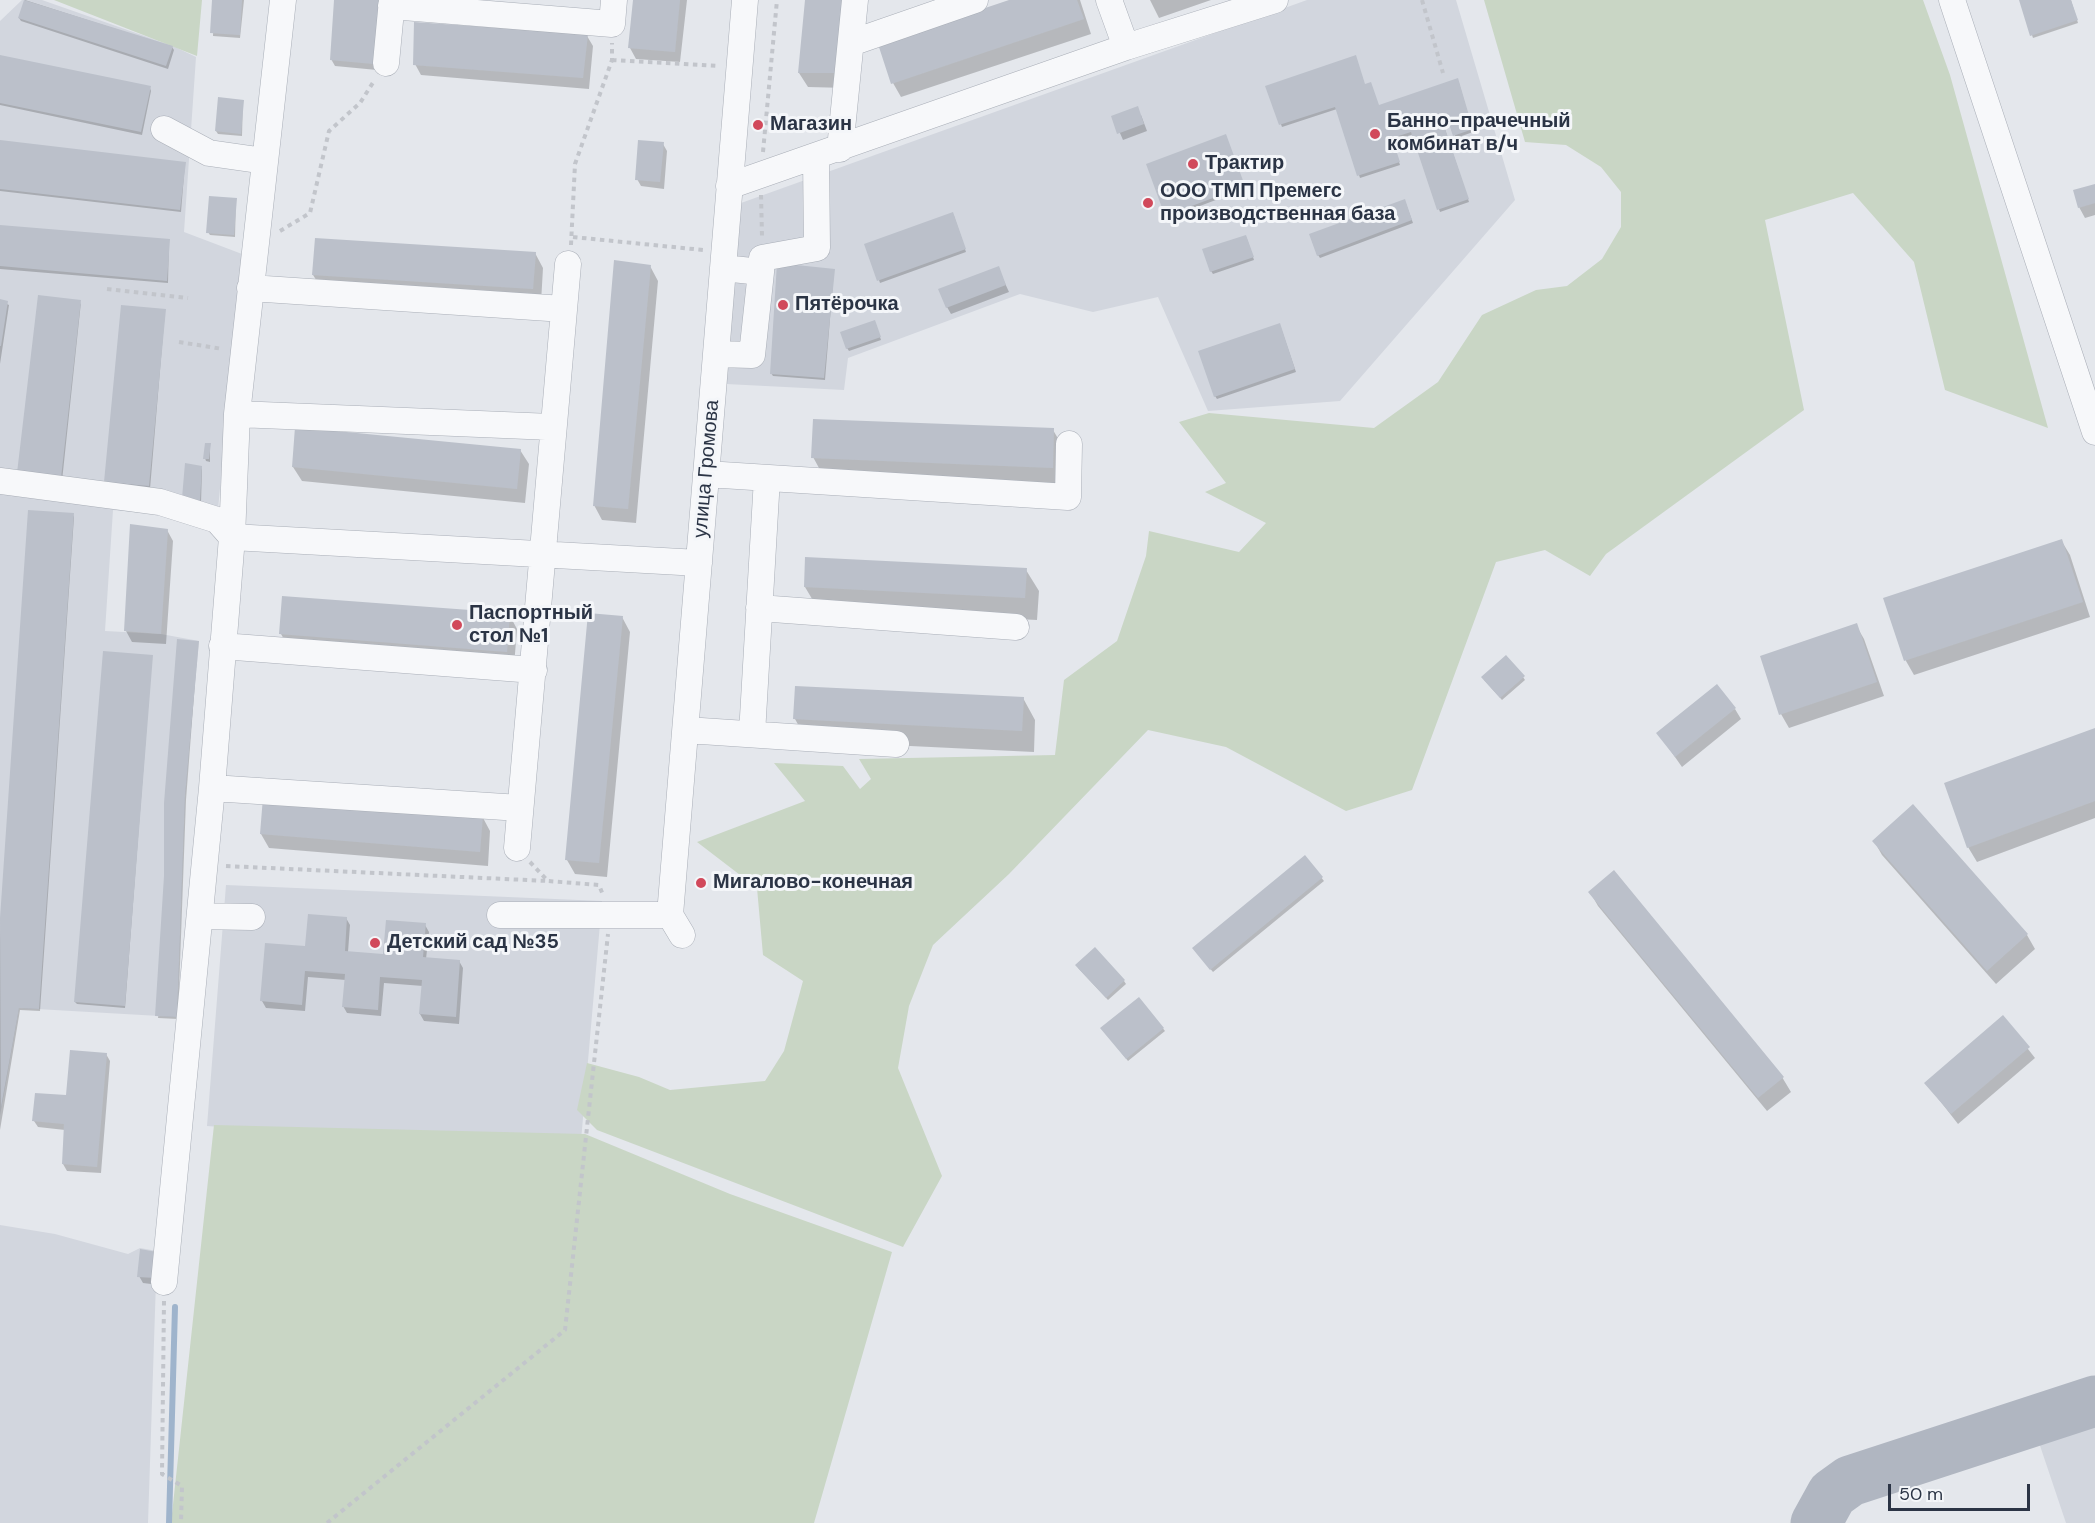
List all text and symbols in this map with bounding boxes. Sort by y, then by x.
place label: Банно-прачечный комбинат в/ч [1387,110,1571,157]
place label: Магазин [770,113,852,137]
marker: Магазин [751,118,765,132]
marker: Банно-прачечный комбинат в/ч [1368,127,1382,141]
place label: Трактир [1205,152,1284,176]
marker: Трактир [1186,157,1200,171]
place label: ООО ТМП Премегс производственная база [1160,180,1395,227]
marker: ООО ТМП Премегс производственная база [1141,196,1155,210]
place label: Пятёрочка [795,293,899,317]
marker: Пятёрочка [776,298,790,312]
street label: улица Громова [689,399,725,539]
place label: Паспортный стол №1 [469,602,593,649]
marker: Паспортный стол №1 [450,618,464,632]
place label: Мигалово-конечная [713,871,913,895]
marker: Мигалово-конечная [694,876,708,890]
place label: Детский сад №35 [387,931,559,955]
marker: Детский сад №35 [368,936,382,950]
scale bar [1891,1472,2034,1510]
text: 50 m [1899,1482,1943,1506]

